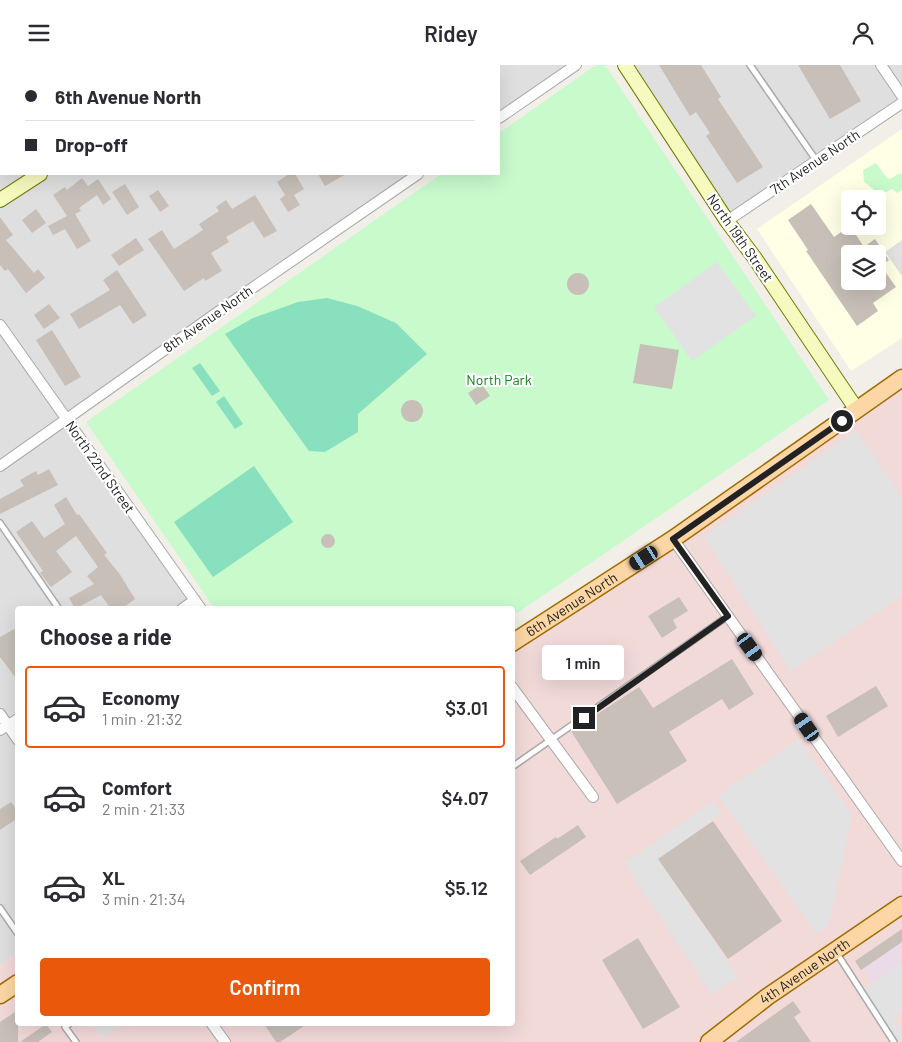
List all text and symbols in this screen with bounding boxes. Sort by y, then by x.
icon: menu [25,19,53,47]
icon: person [849,19,877,47]
text: Ridey [424,20,478,46]
text: 6th Avenue North [55,85,201,108]
street label: 7th Avenue North [767,125,863,198]
text: Drop-off [55,133,128,156]
street label: North 19th Street [704,190,777,285]
map controls [841,190,886,290]
button: locate [841,190,886,235]
button: layers [841,245,886,290]
street label: 8th Avenue North [160,281,256,356]
park label: North Park [466,371,532,388]
route start [831,410,853,432]
street label: North 22nd Street [62,417,139,516]
car [627,544,660,572]
street label: 6th Avenue North [523,568,620,640]
text: Choose a ride [40,623,172,649]
car [735,630,764,664]
callout: 1 min [543,645,625,681]
text: 1 min [566,653,600,672]
icon: car [42,685,87,730]
text: Economy [102,686,180,709]
text: $3.01 [445,696,488,719]
route end [573,707,595,729]
text: 1 min · 21:32 [102,709,183,728]
car [792,710,821,744]
icon: car [42,775,87,820]
text: Comfort [102,776,172,799]
text: $4.07 [441,786,488,809]
text: 2 min · 21:33 [102,799,185,818]
icon: car [42,865,87,910]
text: XL [102,866,125,889]
text: $5.12 [445,876,488,899]
text: 3 min · 21:34 [102,889,186,908]
street label: 4th Avenue North [756,934,853,1008]
button: Confirm [40,958,490,1016]

